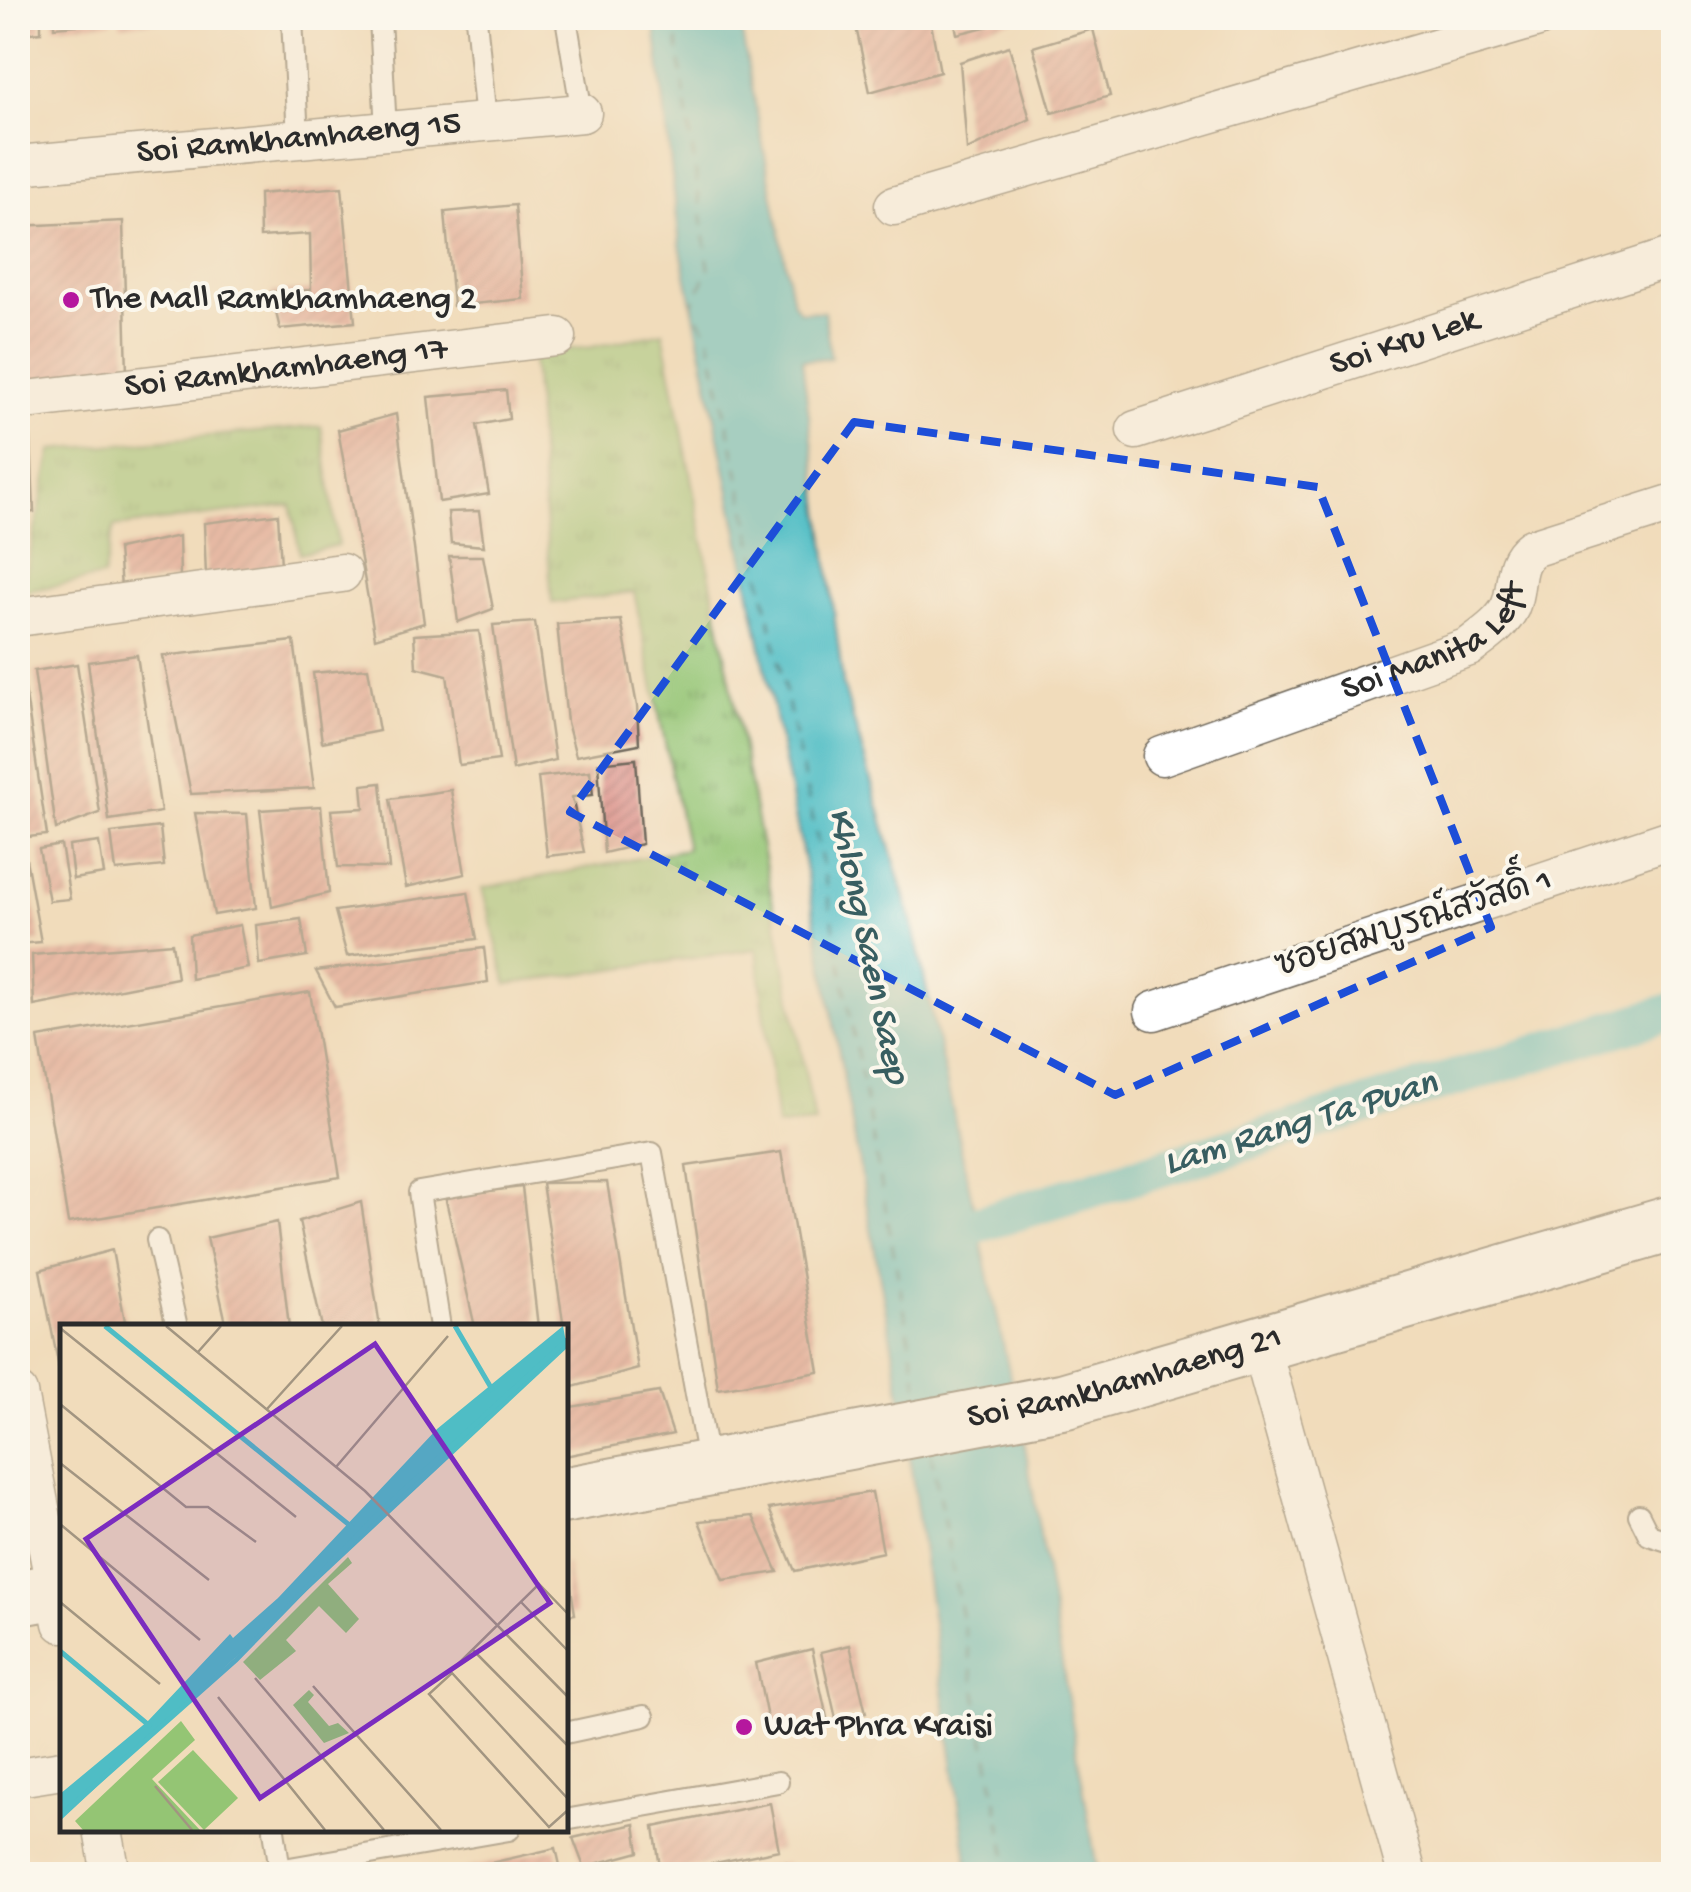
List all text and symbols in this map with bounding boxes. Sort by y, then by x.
street label: Soi Ramkhamhaeng 15 [135,104,463,174]
place label: The Mall Ramkhamhaeng 2 [89,280,477,321]
marker: The Mall Ramkhamhaeng 2 [60,289,82,311]
street label: Soi Kru Lek [1325,299,1487,386]
street label: Soi Ramkhamhaeng 17 [122,330,451,409]
street label: Soi Manita Left [1336,577,1536,711]
water label: Khlong Saen Saep [815,804,917,1090]
street label: ซอยสมบูรณ์สวัสดิ์ 1 [1265,845,1557,989]
water label: Lam Rang Ta Puan [1159,1062,1444,1187]
street label: Soi Ramkhamhaeng 21 [964,1318,1287,1439]
inset map [60,1324,568,1832]
place label: Wat Phra Kraisi [764,1707,993,1748]
marker: Wat Phra Kraisi [733,1716,755,1738]

